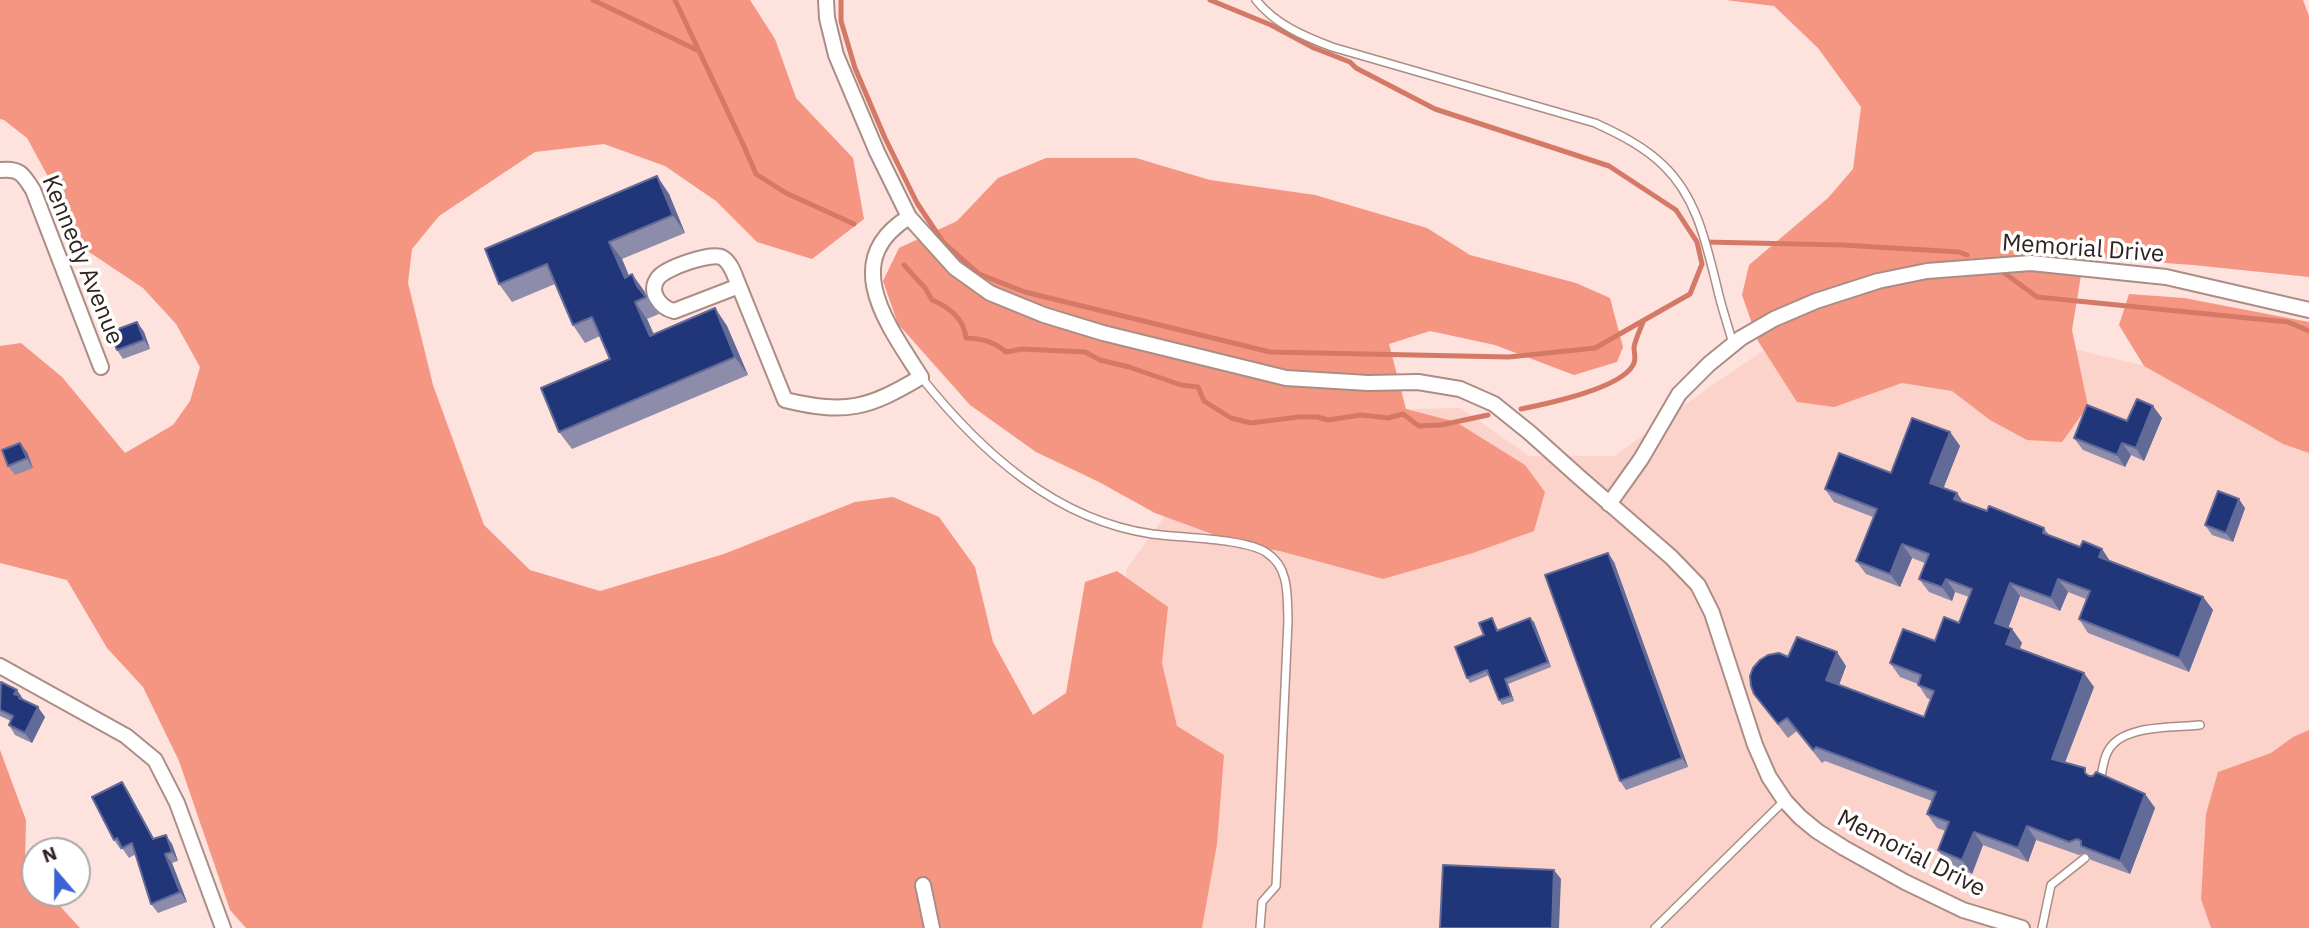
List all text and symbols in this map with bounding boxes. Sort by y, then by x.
street label: Kennedy Avenue [35,171,129,349]
street label: Memorial Drive [2001,229,2165,269]
street label: Memorial Drive [1832,804,1990,904]
north arrow [21,837,91,907]
text: N [39,841,60,868]

